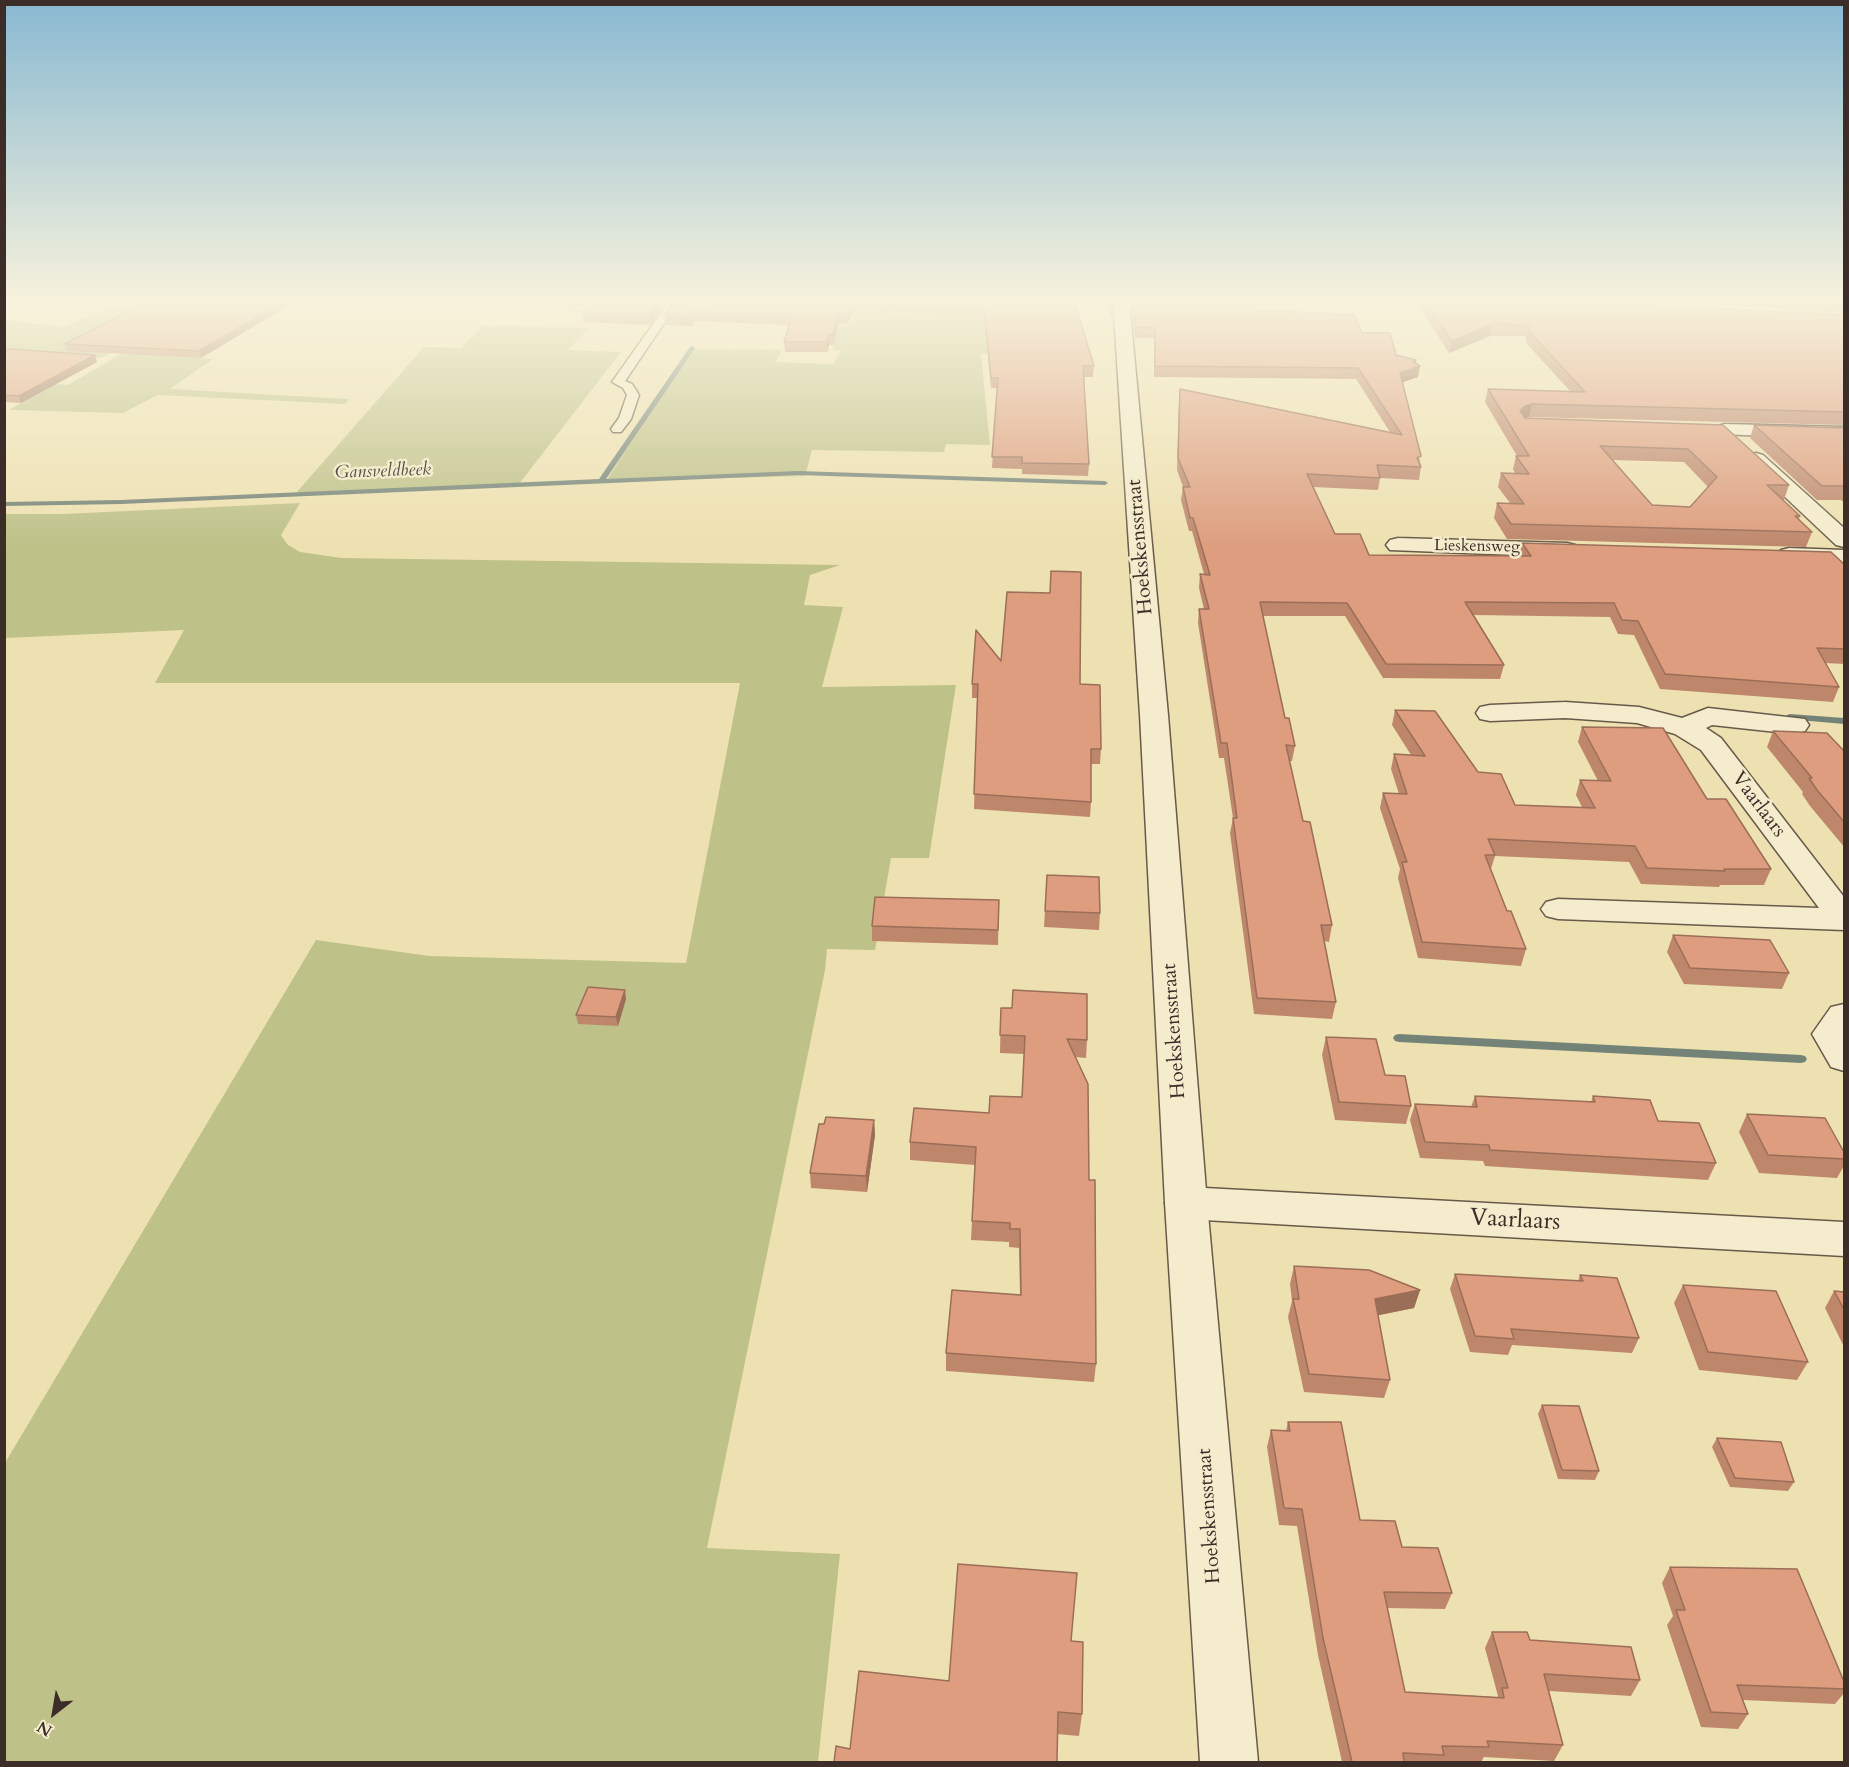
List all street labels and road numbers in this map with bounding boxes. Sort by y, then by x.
street label: Hoekskensstraat [1123,478,1159,616]
street label: Lieskensweg [1434,537,1520,557]
street label: Vaarlaars [1726,768,1790,842]
street label: Hoekskensstraat [1158,962,1192,1100]
street label: Vaarlaars [1469,1204,1561,1238]
street label: Hoekskensstraat [1193,1447,1227,1585]

